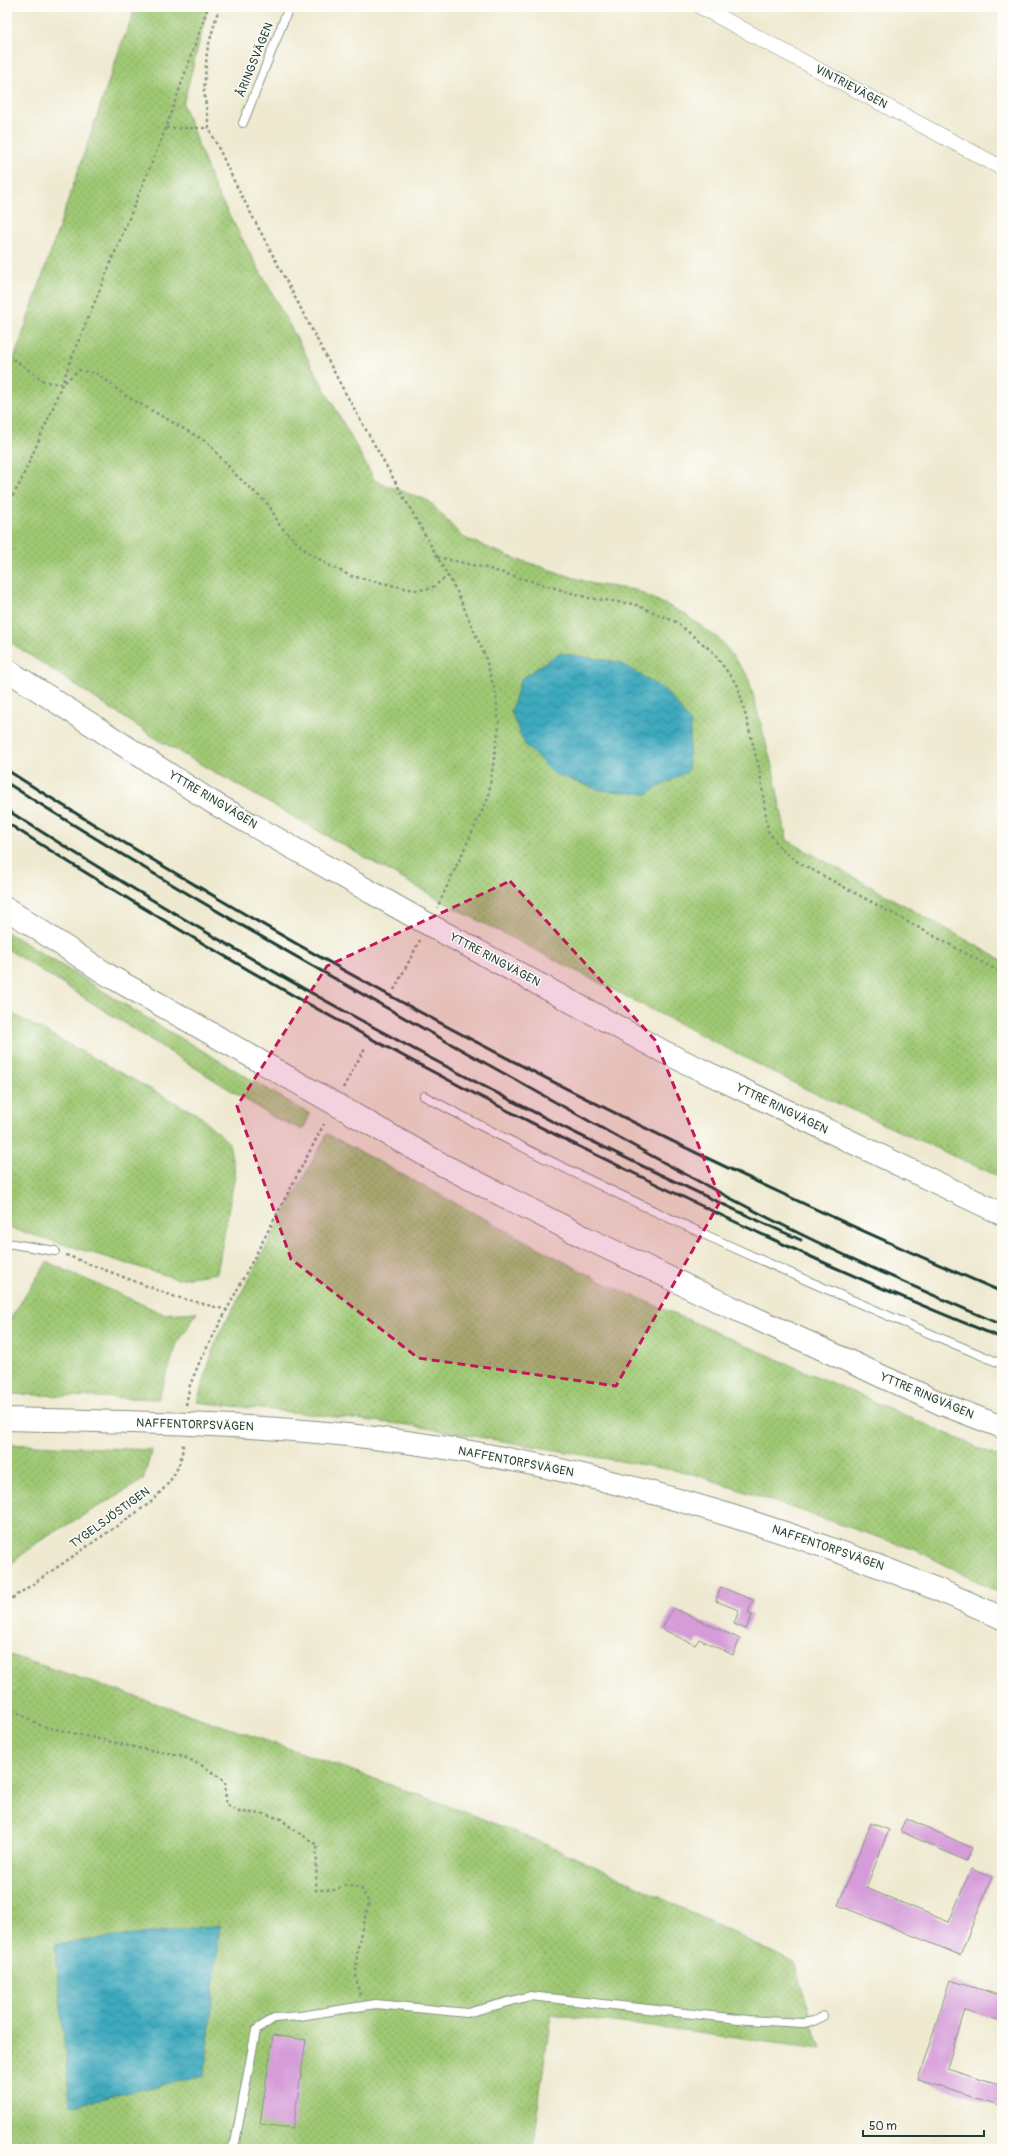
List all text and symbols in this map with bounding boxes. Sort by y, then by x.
street label: ÅRINGSVÄGEN [232,20,277,100]
street label: VINTRIEVÄGEN [812,61,890,112]
street label: YTTRE RINGVÄGEN [165,766,260,832]
street label: YTTRE RINGVÄGEN [446,928,543,990]
street label: YTTRE RINGVÄGEN [733,1079,831,1138]
street label: YTTRE RINGVÄGEN [877,1368,976,1422]
street label: NAFFENTORPSVÄGEN [136,1414,254,1435]
street label: NAFFENTORPSVÄGEN [457,1442,575,1481]
street label: TYGELSJÖSTIGEN [67,1483,153,1552]
street label: NAFFENTORPSVÄGEN [770,1521,886,1574]
scale bar [863,2112,984,2138]
text: 50 m [869,2119,897,2134]

